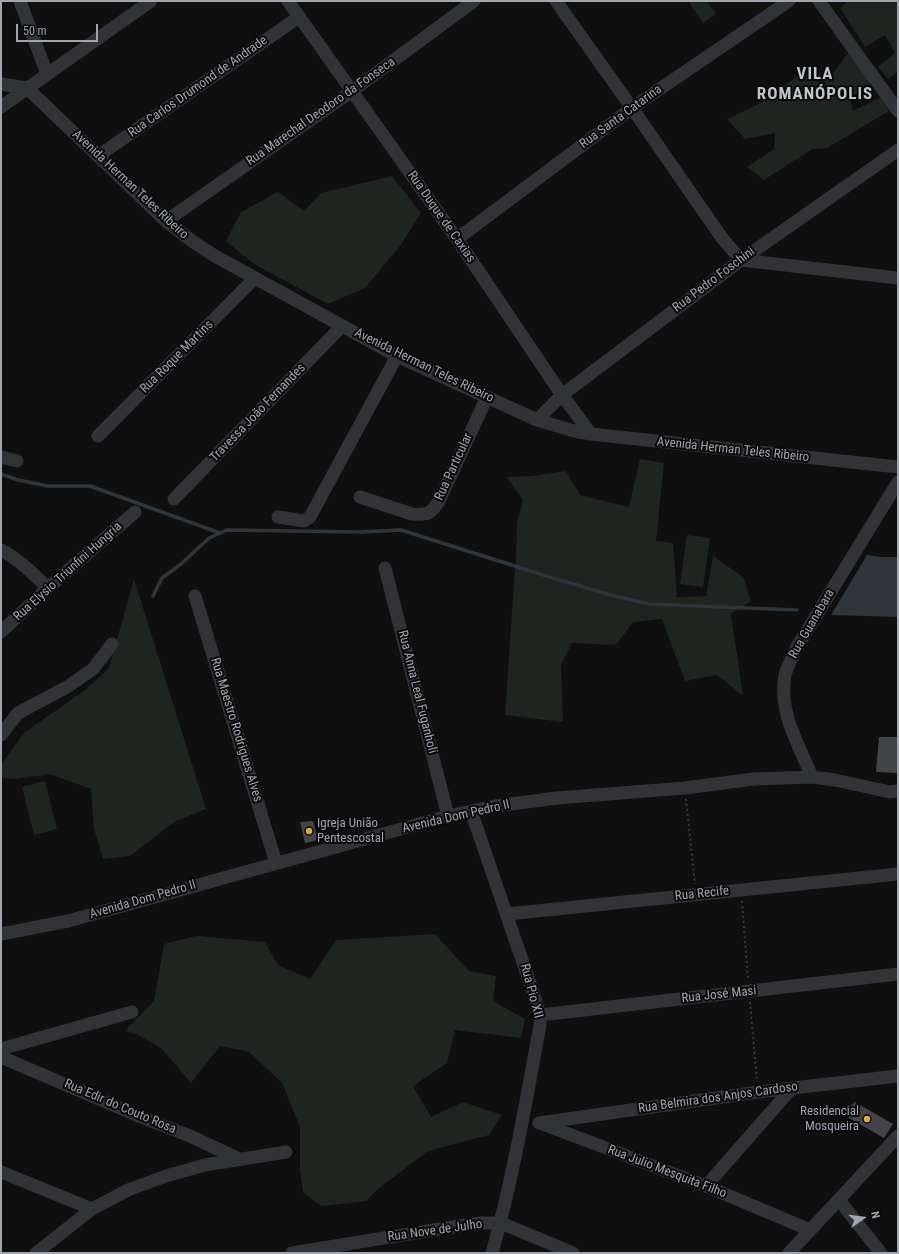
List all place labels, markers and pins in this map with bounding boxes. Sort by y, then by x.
place label: Igreja União Pentescostal [317,816,384,847]
marker: Igreja União Pentescostal [304,826,314,836]
place label: Residencial Mosqueira [800,1104,859,1135]
marker: Residencial Mosqueira [862,1114,872,1124]

